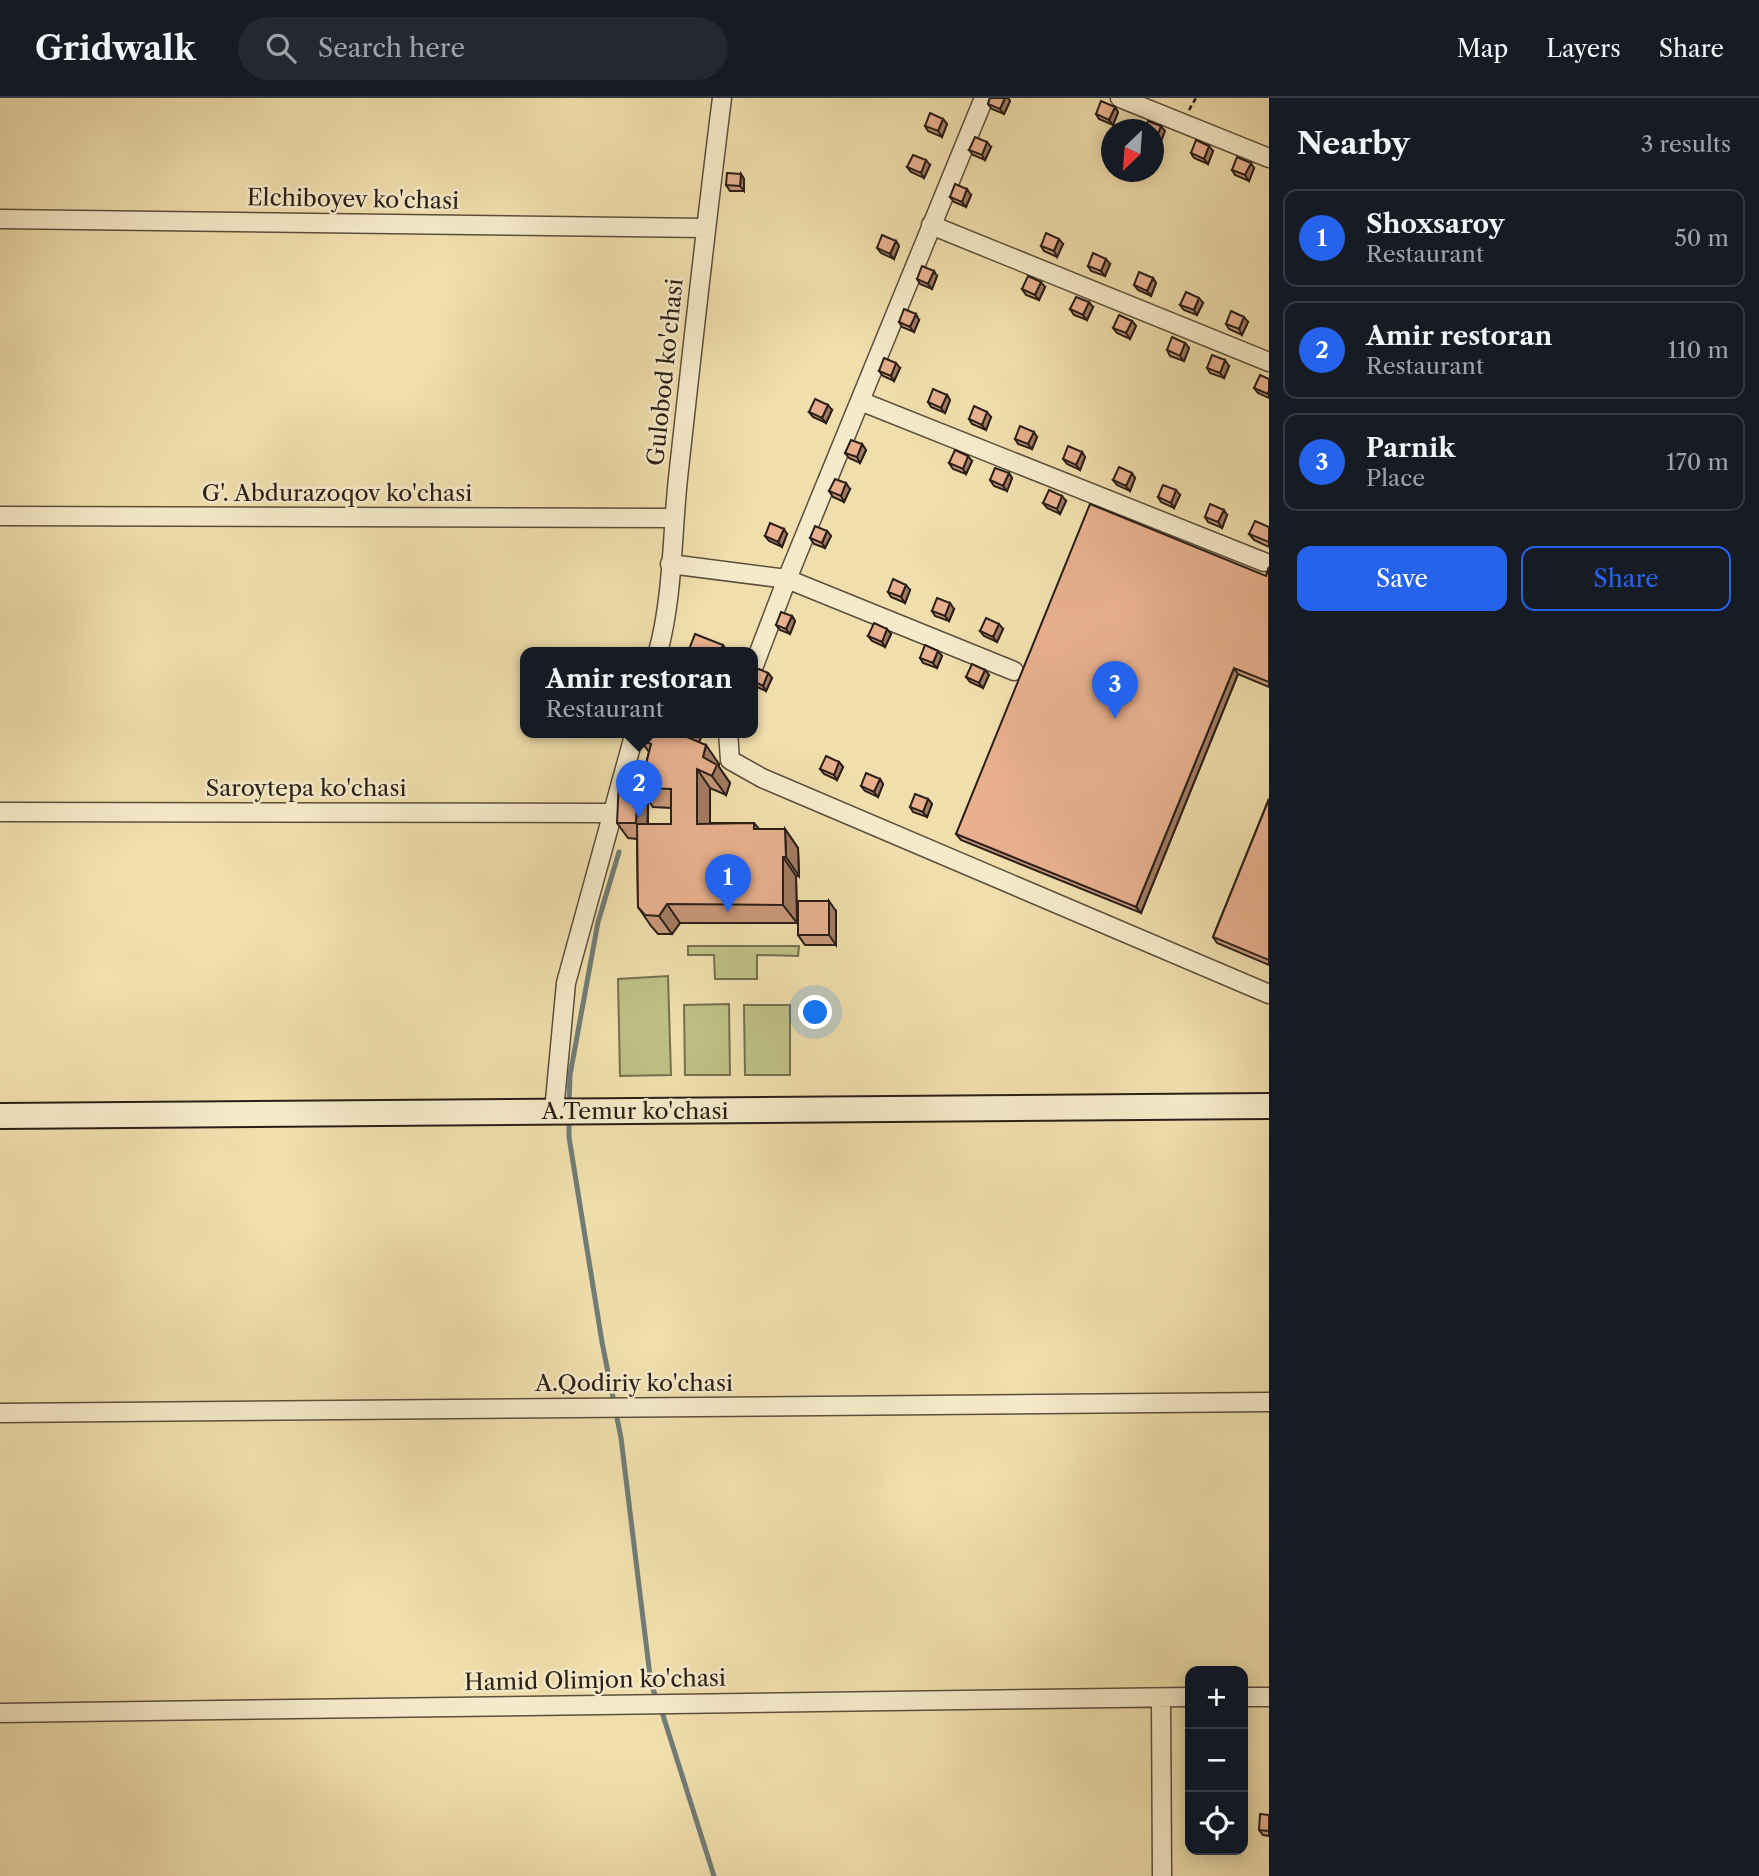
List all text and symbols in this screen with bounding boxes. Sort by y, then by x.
search box [238,17,728,80]
text: Gridwalk [35,28,196,69]
icon: search [262,29,300,67]
text: Search here [318,32,465,64]
text: Map [1457,34,1508,63]
text: Layers [1546,34,1621,63]
text: Share [1659,34,1724,63]
north arrow [1101,119,1164,182]
text: Nearby [1297,125,1410,162]
text: 3 results [1641,130,1731,158]
street label: Elchiboyev ko'chasi [247,183,459,215]
text: Shoxsaroy [1366,208,1505,240]
text: 1 [1317,224,1327,252]
text: 50 m [1674,224,1729,252]
text: Restaurant [1366,240,1484,268]
street label: Gulobod ko'chasi [641,277,689,467]
text: Amir restoran [1366,320,1552,352]
text: 2 [1315,336,1329,364]
text: 110 m [1668,336,1729,364]
text: Restaurant [1366,352,1484,380]
text: Parnik [1366,432,1455,464]
text: 3 [1316,448,1329,476]
text: 170 m [1666,448,1729,476]
text: Place [1366,464,1425,492]
street label: G'. Abdurazoqov ko'chasi [202,479,472,507]
button: Save [1297,546,1507,611]
button: Share [1521,546,1731,611]
popup [520,647,758,738]
pin: 3 [1092,661,1138,719]
text: Amir restoran [546,663,732,695]
text: Restaurant [546,695,664,723]
pin: 2 [616,760,662,818]
street label: Saroytepa ko'chasi [206,774,407,802]
pin: 1 [705,854,751,912]
your location [798,995,832,1029]
street label: A.Temur ko'chasi [540,1097,729,1125]
street label: A.Qodiriy ko'chasi [534,1369,733,1397]
street label: Hamid Olimjon ko'chasi [464,1664,726,1696]
map controls [1185,1666,1248,1855]
button: + [1185,1666,1248,1729]
button: − [1185,1729,1248,1792]
button: locate [1185,1792,1248,1855]

